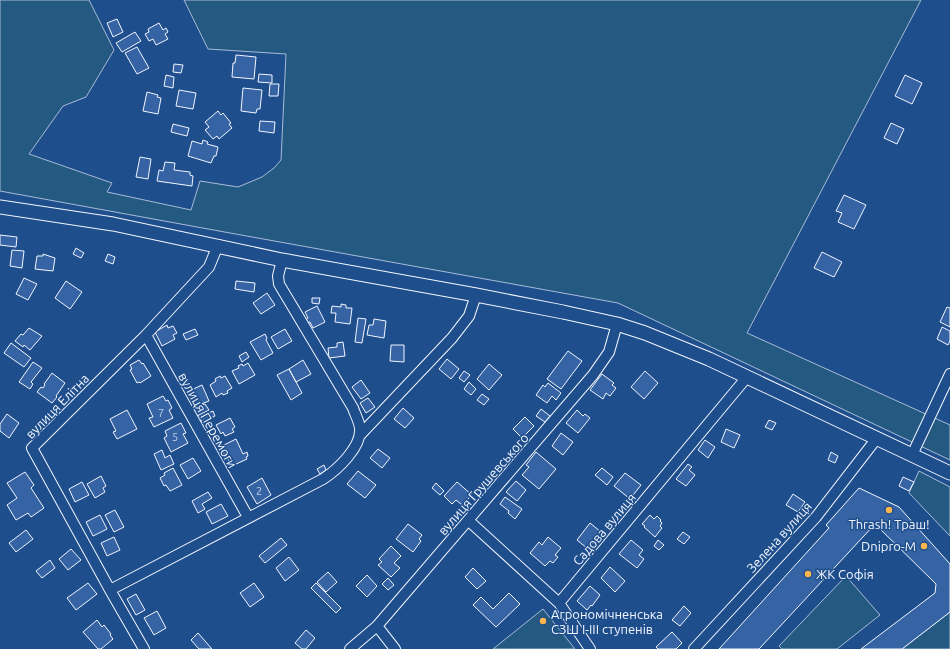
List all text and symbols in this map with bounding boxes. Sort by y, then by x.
street label: вулиця Перемоги [176,370,240,470]
street label: вулиця Елітна [23,371,91,441]
house number: 7 [158,407,164,419]
street label: вулиця Грушевського [435,430,531,538]
house number: 5 [172,431,178,443]
house number: 2 [256,485,262,497]
street label: Садова вулиця [570,490,638,568]
street label: Зелена вулиця [744,499,814,575]
marker: Thrash! Траш! [884,505,894,515]
place label: Thrash! Траш! [848,517,930,531]
place label: Dnipro-M [861,539,916,553]
marker: Dnipro-M [919,541,929,551]
place label: ЖК Софія [816,567,874,581]
marker: ЖК Софія [803,569,813,579]
place label: Агрономічненська СЗШ І-ІІІ ступенів [551,607,663,636]
marker: Агрономічненська СЗШ І-ІІІ ступенів [538,616,548,626]

